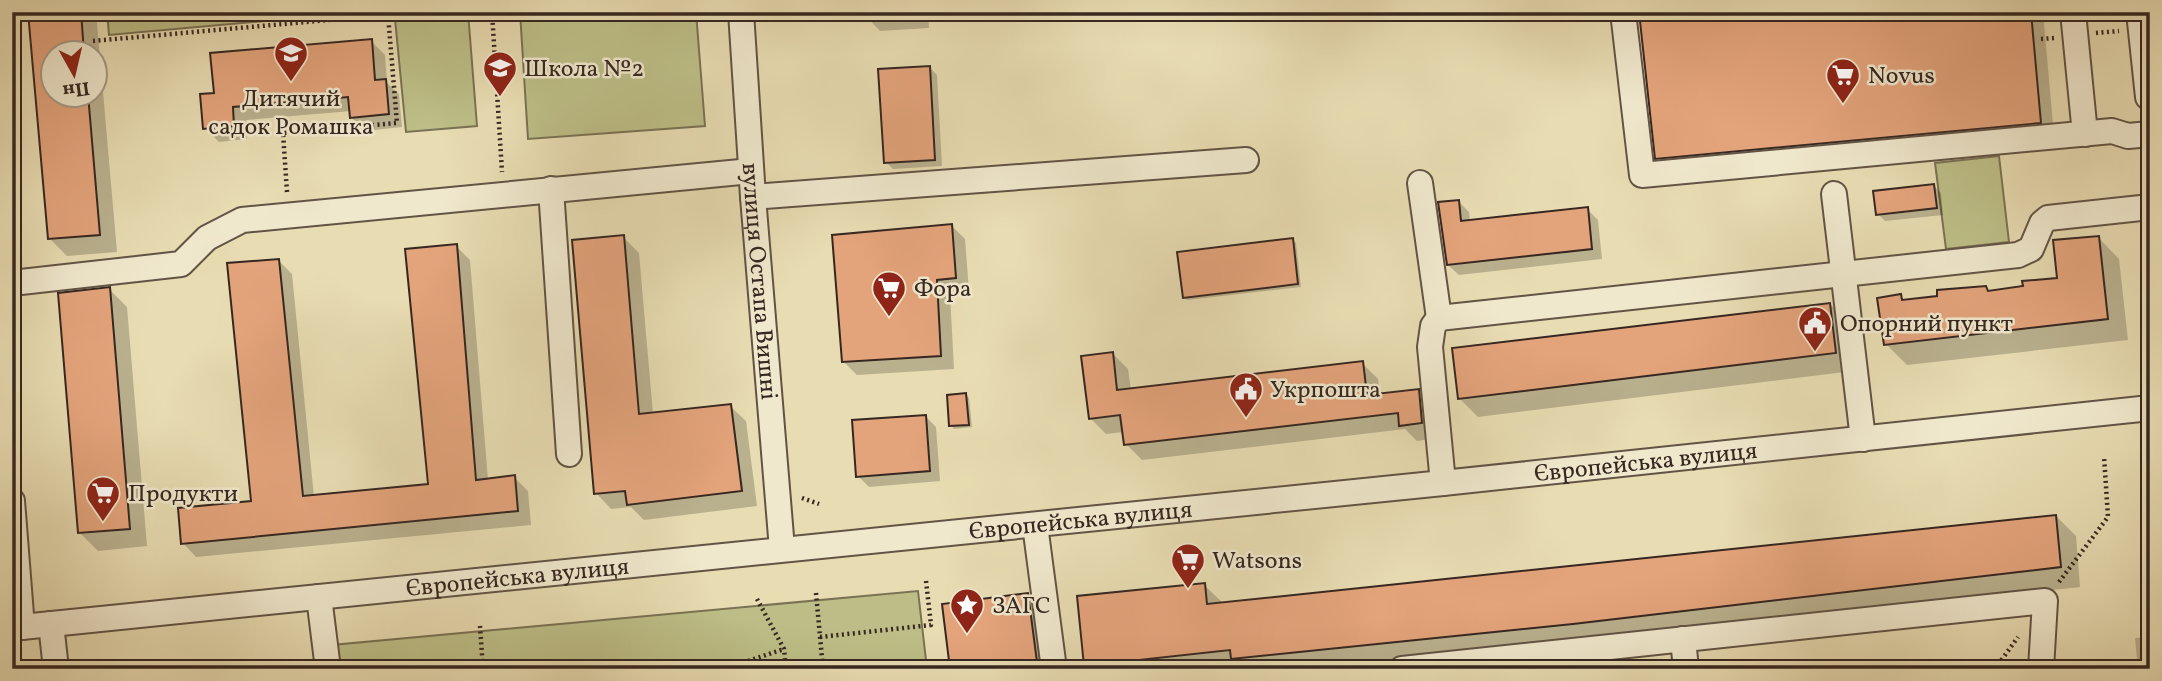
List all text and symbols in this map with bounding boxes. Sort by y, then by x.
school or university icon: Дитячий садок Ромашка [272,34,310,83]
north arrow [38,38,108,108]
school or university icon: Школа №2 [481,49,519,98]
place label: Школа №2 [524,53,644,87]
supermarket icon: Novus [1824,56,1862,105]
place label: Novus [1868,60,1935,94]
text: Пн [61,74,91,104]
place label: Дитячий садок Ромашка [208,83,374,145]
street label: вулиця Остапа Вишні [732,162,785,401]
supermarket icon: Фора [870,269,908,318]
place label: Фора [914,273,972,307]
public building icon: Опорний пункт [1796,304,1834,353]
place label: Опорний пункт [1840,308,2013,342]
public building icon: Укрпошта [1227,370,1265,419]
place label: Укрпошта [1270,374,1381,408]
street label: Європейська вулиця [1533,435,1759,492]
supermarket icon: Продукти [84,474,122,523]
place label: Продукти [128,478,238,512]
street label: Європейська вулиця [968,494,1194,550]
supermarket icon: Watsons [1169,541,1207,590]
place label: Watsons [1212,545,1302,579]
street label: Європейська вулиця [404,551,631,607]
place icon: ЗАГС [948,586,986,635]
place label: ЗАГС [992,590,1051,624]

